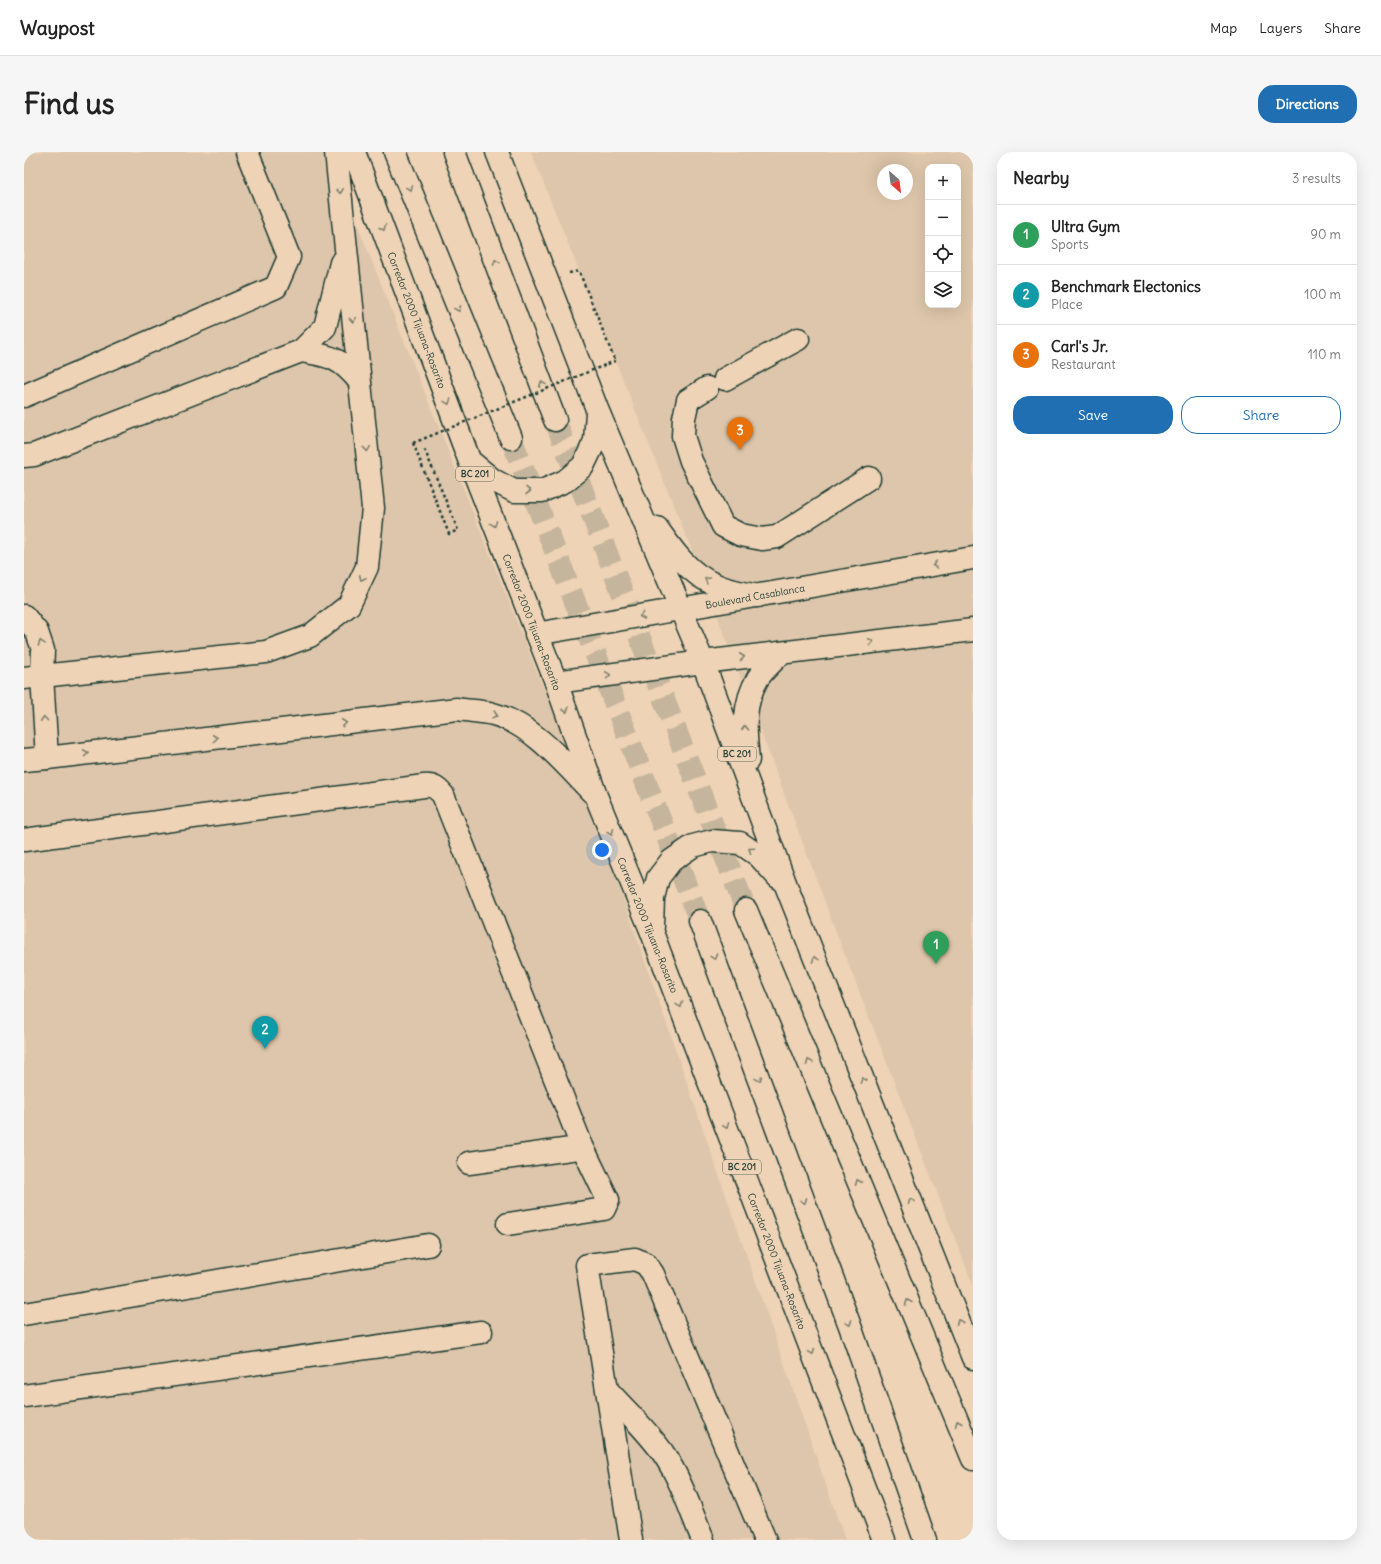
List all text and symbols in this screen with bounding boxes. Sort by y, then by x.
text: Waypost [20,16,95,40]
text: Map [1210,19,1237,37]
text: Layers [1259,19,1302,37]
text: Share [1324,19,1361,37]
button: Directions [1258,85,1357,123]
text: Find us [24,86,115,122]
north arrow [877,164,913,200]
map controls [925,164,961,308]
button: + [925,164,961,200]
text: Nearby [1013,167,1069,189]
text: 3 results [1292,170,1341,187]
one-way arrow [405,185,413,192]
one-way arrow [335,188,344,194]
button: − [925,200,961,236]
text: Ultra Gym [1051,217,1120,236]
one-way arrow [378,224,386,231]
text: 1 [1023,226,1029,243]
text: 90 m [1310,226,1341,243]
button: locate [925,236,961,272]
text: Sports [1051,236,1089,253]
street label: Corredor 2000 Tijuana-Rosarito [384,250,449,391]
one-way arrow [492,259,500,266]
button: layers [925,272,961,308]
text: Benchmark Electonics [1051,277,1201,296]
text: 2 [1022,286,1030,303]
text: 100 m [1304,286,1341,303]
text: Place [1051,296,1082,313]
one-way arrow [454,305,462,312]
one-way arrow [349,317,358,323]
text: Carl's Jr. [1051,337,1108,356]
text: 3 [1022,346,1030,363]
text: 110 m [1308,346,1341,363]
text: Restaurant [1051,356,1116,373]
one-way arrow [538,380,546,387]
button: Save [1013,396,1173,434]
button: Share [1181,396,1341,434]
one-way arrow [443,398,451,405]
pin: 3 [727,417,753,450]
one-way arrow [362,446,371,452]
road number: BC 201 [456,467,494,481]
one-way arrow [525,487,531,495]
one-way arrow [490,520,498,527]
street label: Corredor 2000 Tijuana-Rosarito [499,552,564,693]
one-way arrow [931,560,938,569]
one-way arrow [359,573,367,581]
one-way arrow [704,578,711,585]
street label: Boulevard Casablanca [704,581,806,612]
one-way arrow [639,611,646,619]
one-way arrow [868,638,874,647]
one-way arrow [37,640,45,647]
one-way arrow [739,653,745,662]
one-way arrow [605,671,611,680]
one-way arrow [561,707,569,714]
one-way arrow [491,711,498,719]
one-way arrow [40,716,49,722]
one-way arrow [341,718,347,727]
one-way arrow [741,725,749,731]
one-way arrow [212,734,218,743]
road number: BC 201 [718,747,756,761]
one-way arrow [82,749,89,758]
one-way arrow [606,829,614,836]
your location [592,840,612,860]
one-way arrow [748,847,755,855]
street label: Corredor 2000 Tijuana-Rosarito [614,855,681,995]
pin: 1 [923,931,949,964]
one-way arrow [709,954,717,961]
one-way arrow [812,956,820,963]
one-way arrow [675,1001,683,1008]
pin: 2 [252,1016,278,1049]
one-way arrow [806,1059,814,1067]
one-way arrow [754,1075,762,1082]
one-way arrow [859,1077,867,1084]
one-way arrow [722,1123,730,1130]
road number: BC 201 [723,1160,761,1174]
one-way arrow [855,1179,863,1186]
street label: Corredor 2000 Tijuana-Rosarito [744,1191,809,1332]
one-way arrow [799,1197,808,1204]
one-way arrow [907,1197,915,1204]
one-way arrow [905,1299,913,1307]
one-way arrow [955,1318,963,1325]
one-way arrow [845,1319,853,1326]
one-way arrow [808,1349,816,1356]
one-way arrow [955,1419,963,1427]

